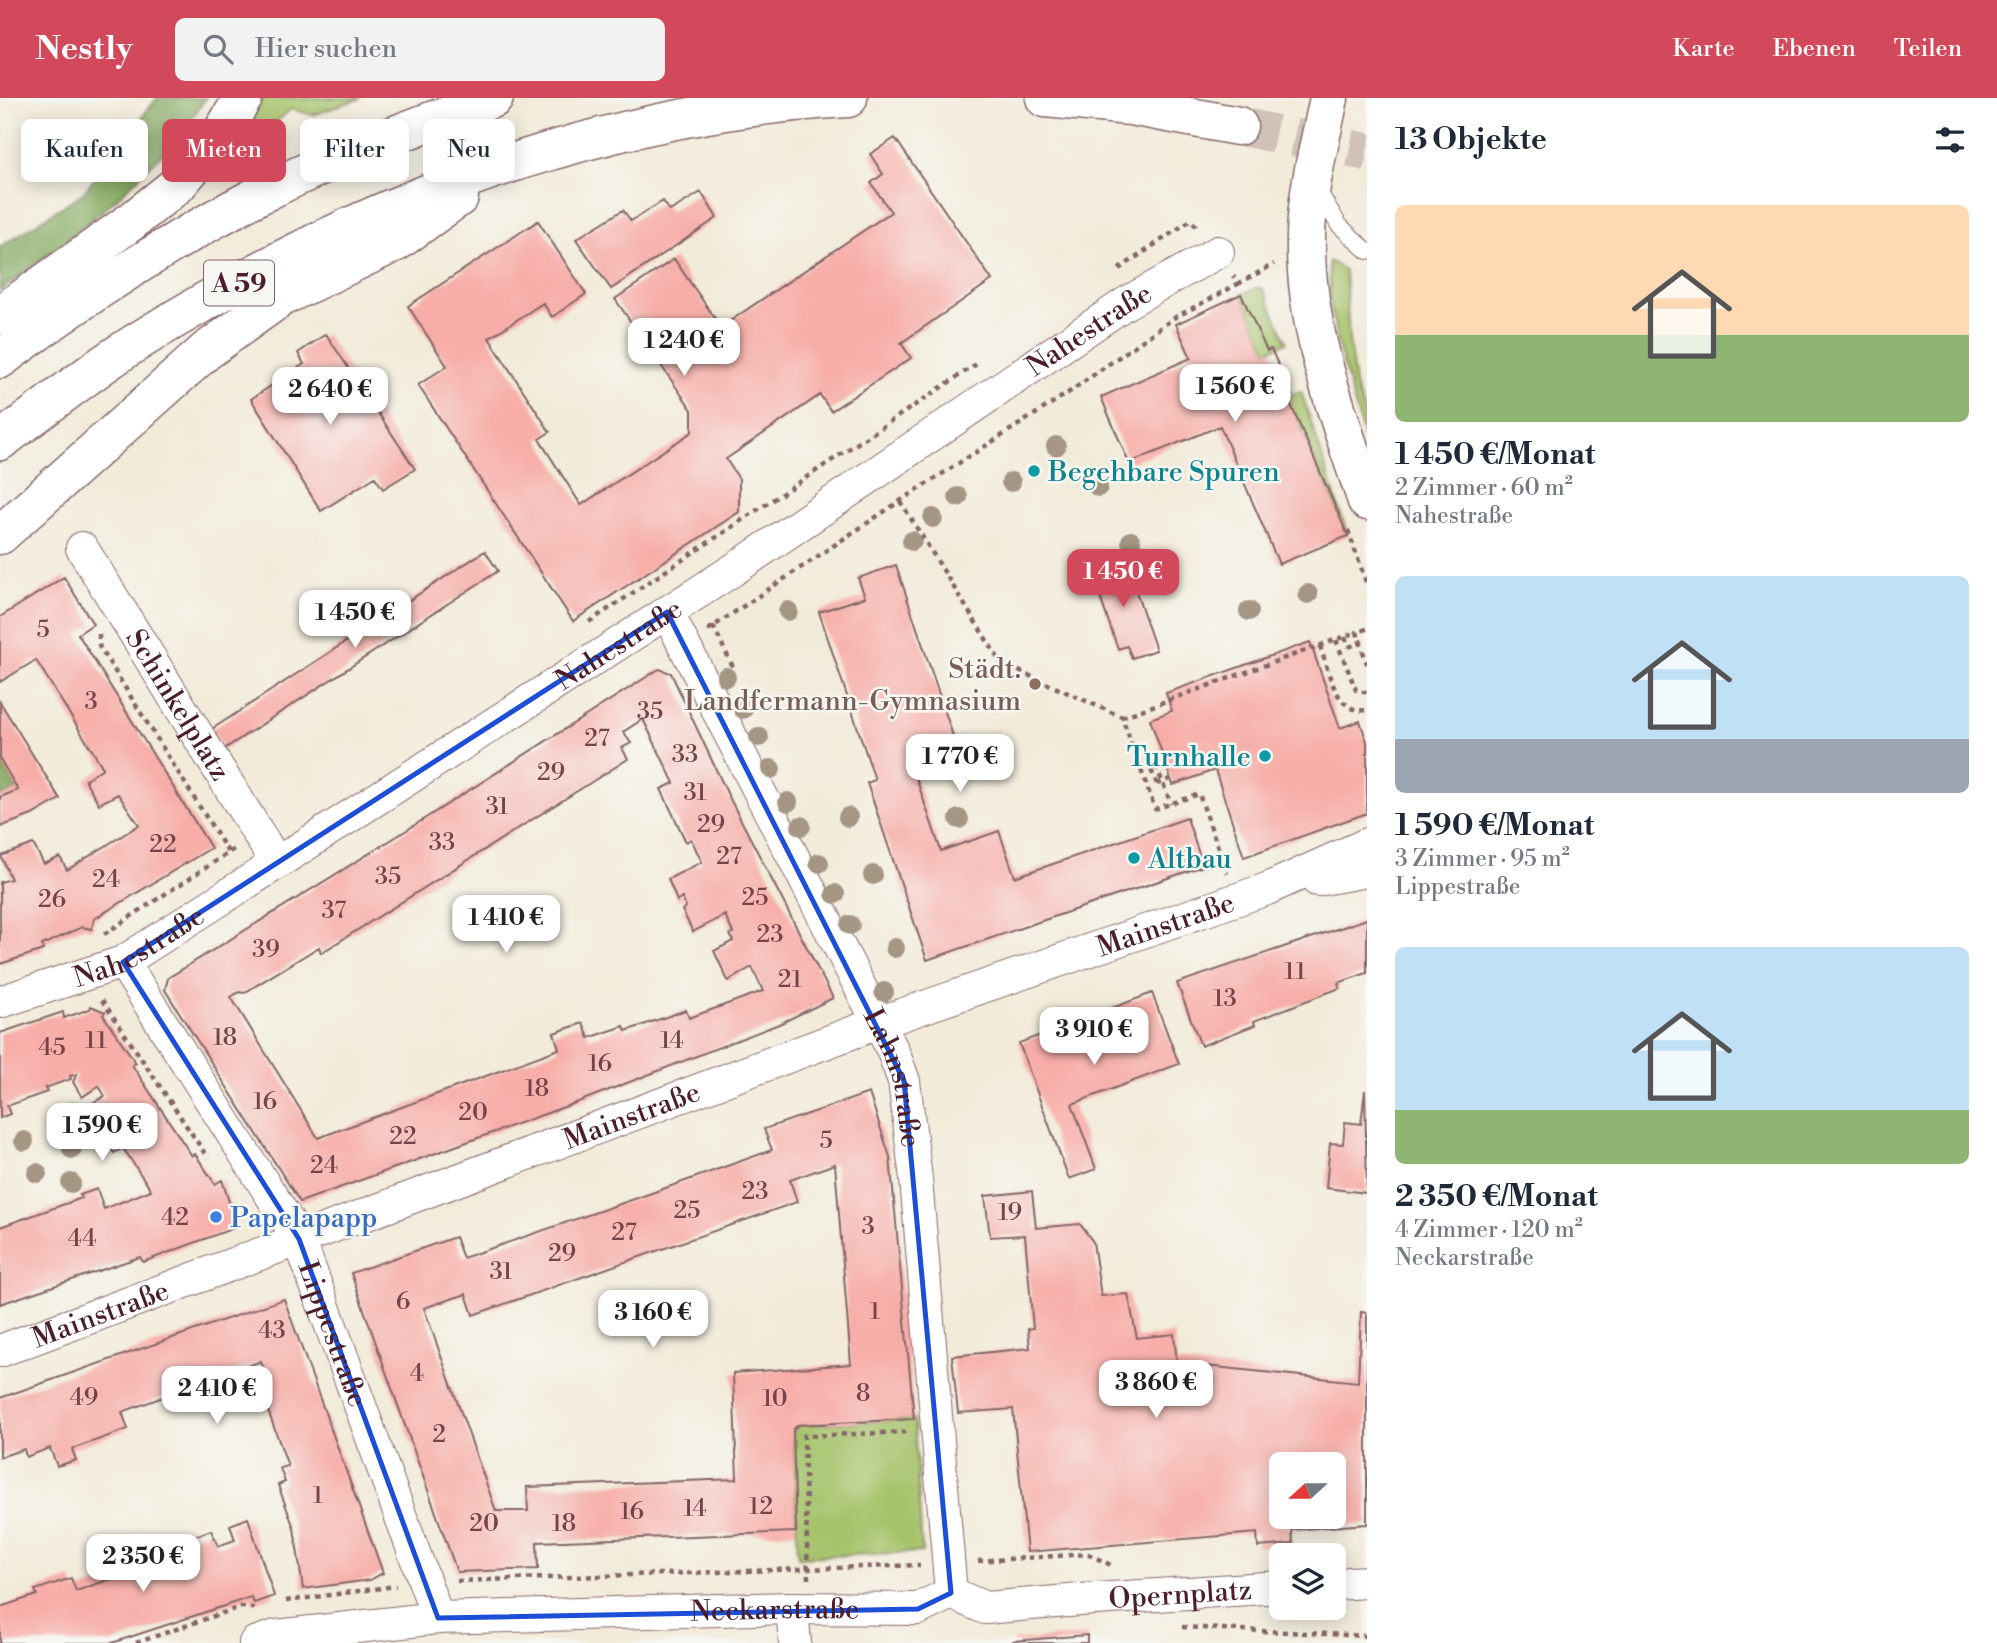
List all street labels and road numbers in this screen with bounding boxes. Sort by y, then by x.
road number: A 59 [204,260,274,306]
street label: Nahestraße [1020,276,1158,385]
street label: Nahestraße [549,591,689,699]
street label: Schinkelplatz [117,623,237,787]
street label: Mainstraße [1092,886,1239,965]
street label: Nahestraße [69,898,211,996]
street label: Lahnstraße [855,1003,928,1149]
street label: Mainstraße [559,1075,705,1158]
street label: Lippestraße [290,1256,375,1412]
street label: Mainstraße [28,1273,174,1356]
street label: Opernplatz [1108,1573,1253,1617]
street label: Neckarstraße [690,1592,859,1630]

